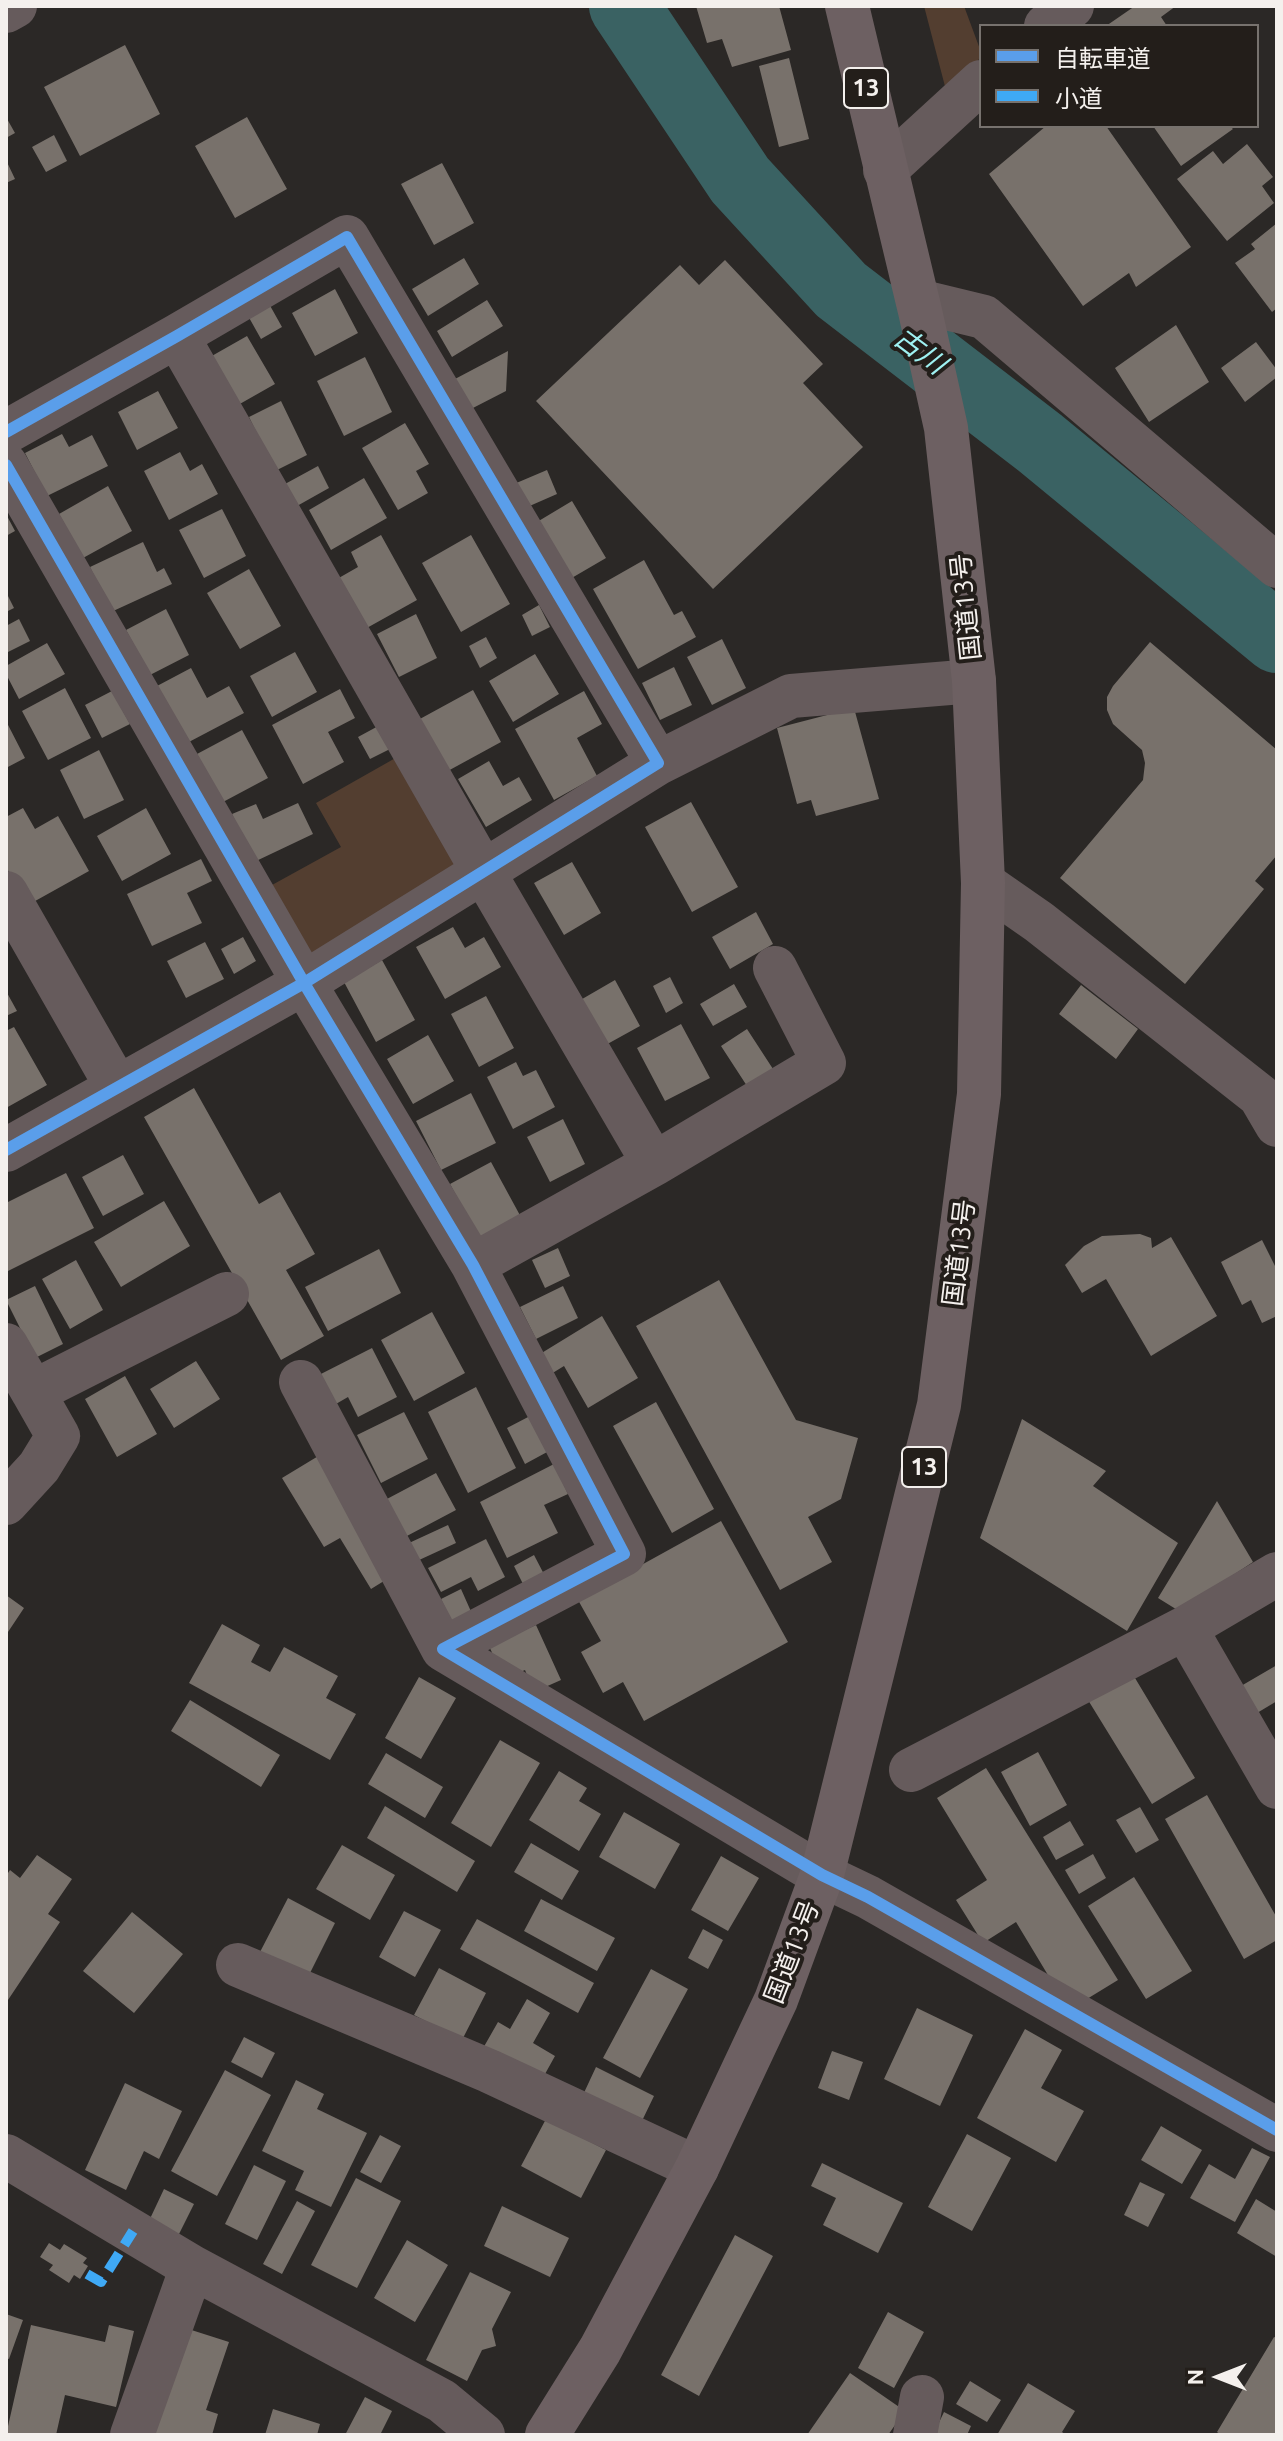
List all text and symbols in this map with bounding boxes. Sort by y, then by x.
legend [979,24,1259,128]
text: 自転車道 [1055,45,1151,72]
road number: 13 [844,68,888,108]
text: 小道 [1055,85,1103,112]
water label: 古川 [888,321,952,381]
street label: 国道13号 [945,552,987,662]
street label: 国道13号 [937,1198,981,1308]
road number: 13 [902,1447,946,1487]
street label: 国道13号 [758,1896,826,2008]
north arrow [1179,2337,1259,2417]
text: N [1182,2369,1207,2385]

